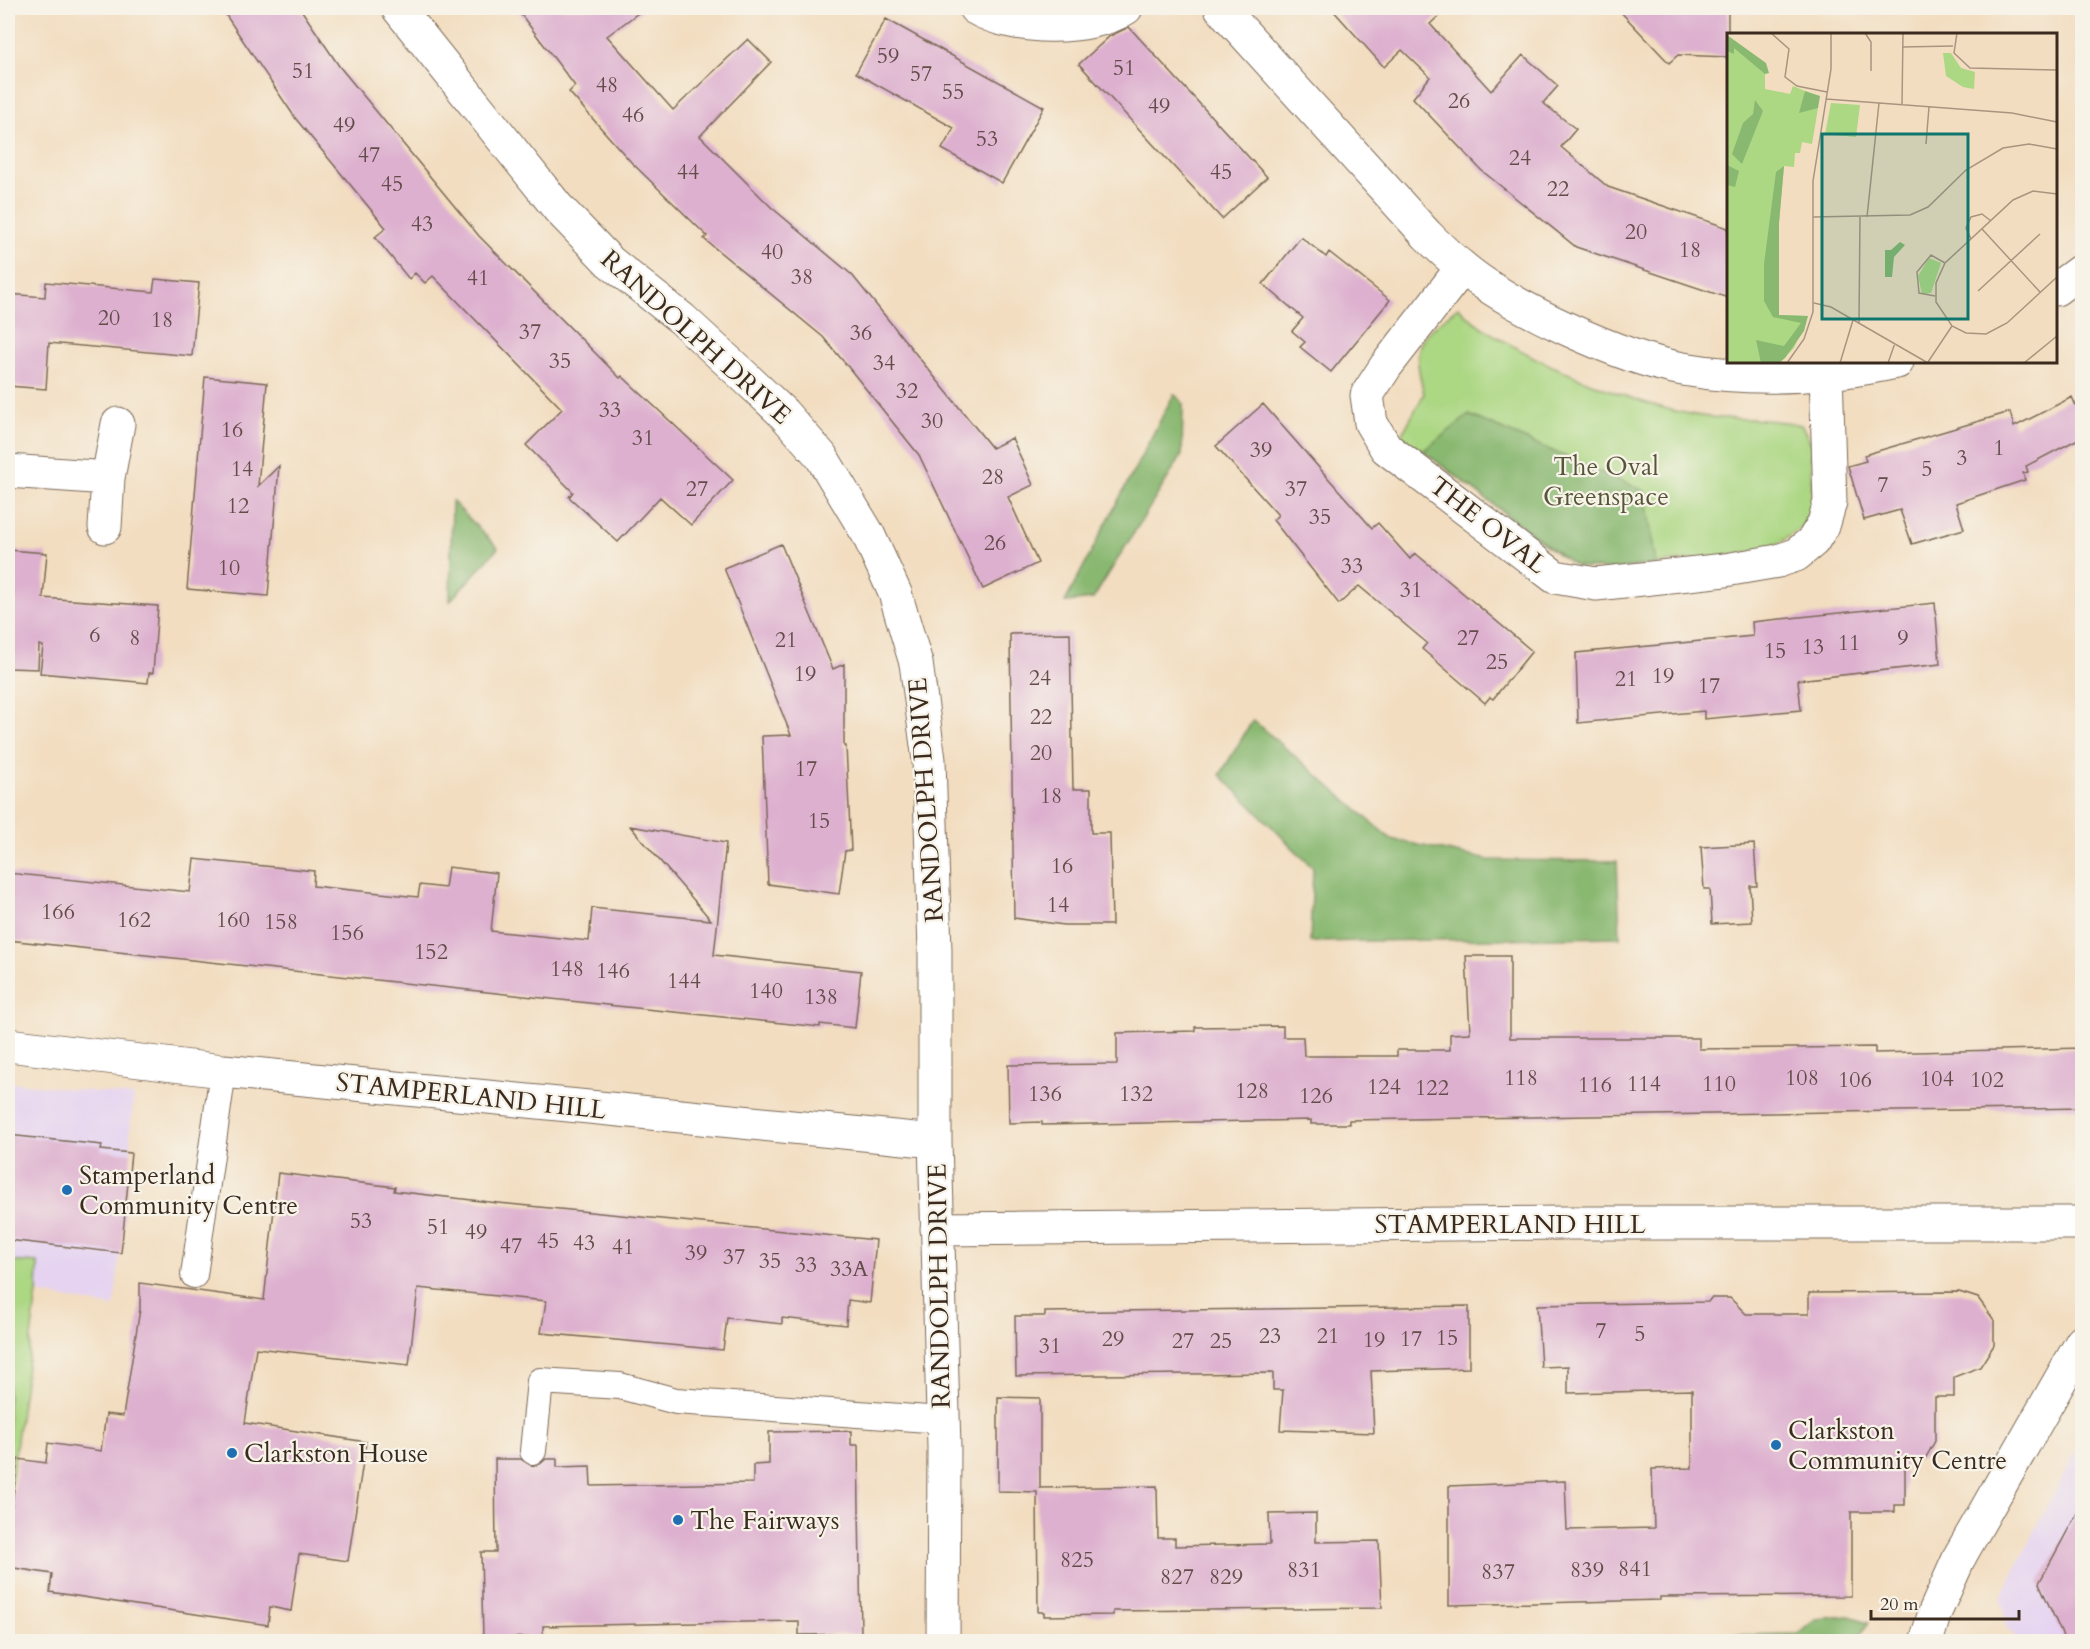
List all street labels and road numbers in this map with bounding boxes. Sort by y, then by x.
street label: RANDOLPH DRIVE [593,242,799,432]
street label: THE OVAL [1422,468,1554,582]
street label: RANDOLPH DRIVE [900,676,952,924]
street label: STAMPERLAND HILL [334,1064,608,1128]
street label: RANDOLPH DRIVE [919,1163,959,1409]
street label: STAMPERLAND HILL [1374,1207,1646,1242]

